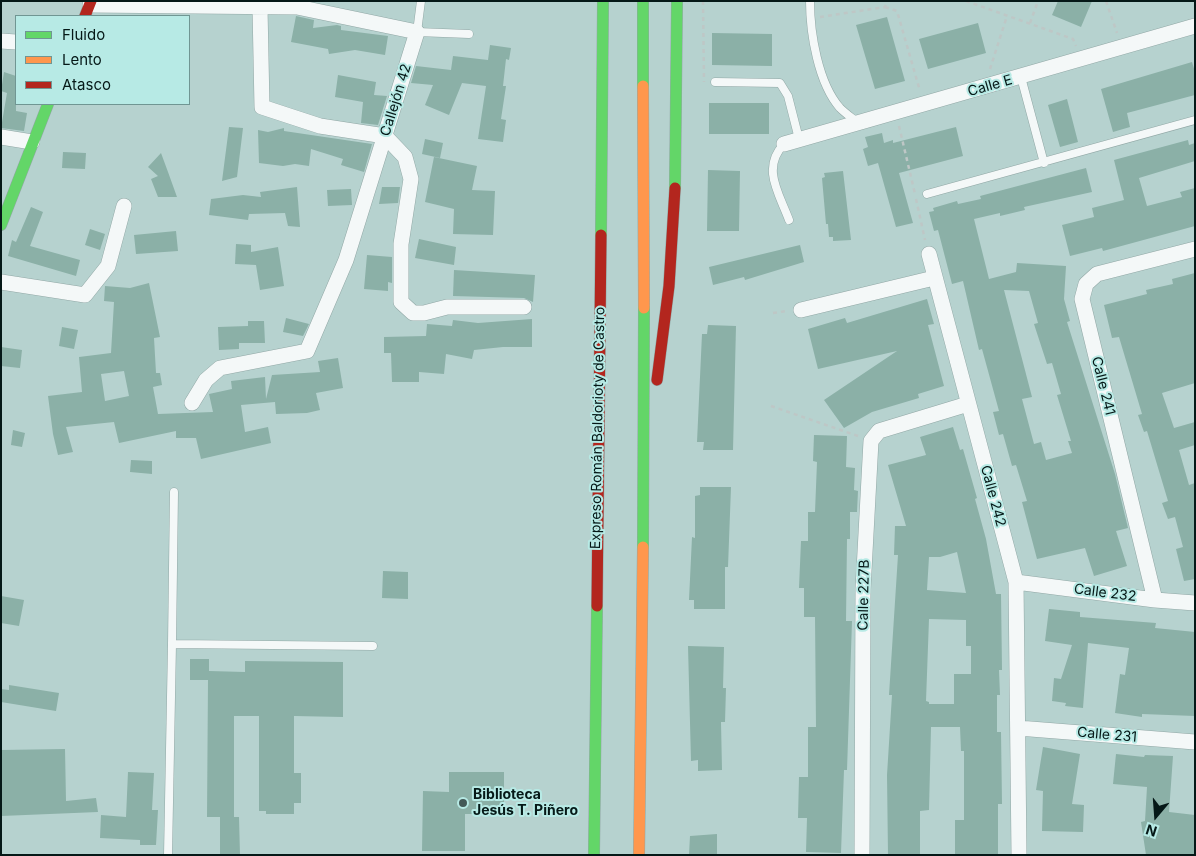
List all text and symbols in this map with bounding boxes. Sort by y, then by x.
legend [15,15,190,105]
text: Fluido [62,25,105,44]
text: Lento [62,50,102,69]
street label: Callejón 42 [377,62,415,138]
street label: Calle E [966,72,1014,100]
text: Atasco [62,75,111,94]
street label: Expreso Román Baldorioty de Castro [587,307,609,549]
street label: Calle 241 [1088,355,1118,417]
street label: Calle 242 [977,463,1009,529]
street label: Calle 227B [855,559,873,631]
street label: Calle 232 [1073,581,1137,605]
street label: Calle 231 [1076,724,1138,746]
place label: Biblioteca Jesús T. Piñero [473,787,578,820]
north arrow [1131,791,1181,841]
marker: Biblioteca Jesús T. Piñero [457,797,469,809]
text: N [1144,821,1159,840]

